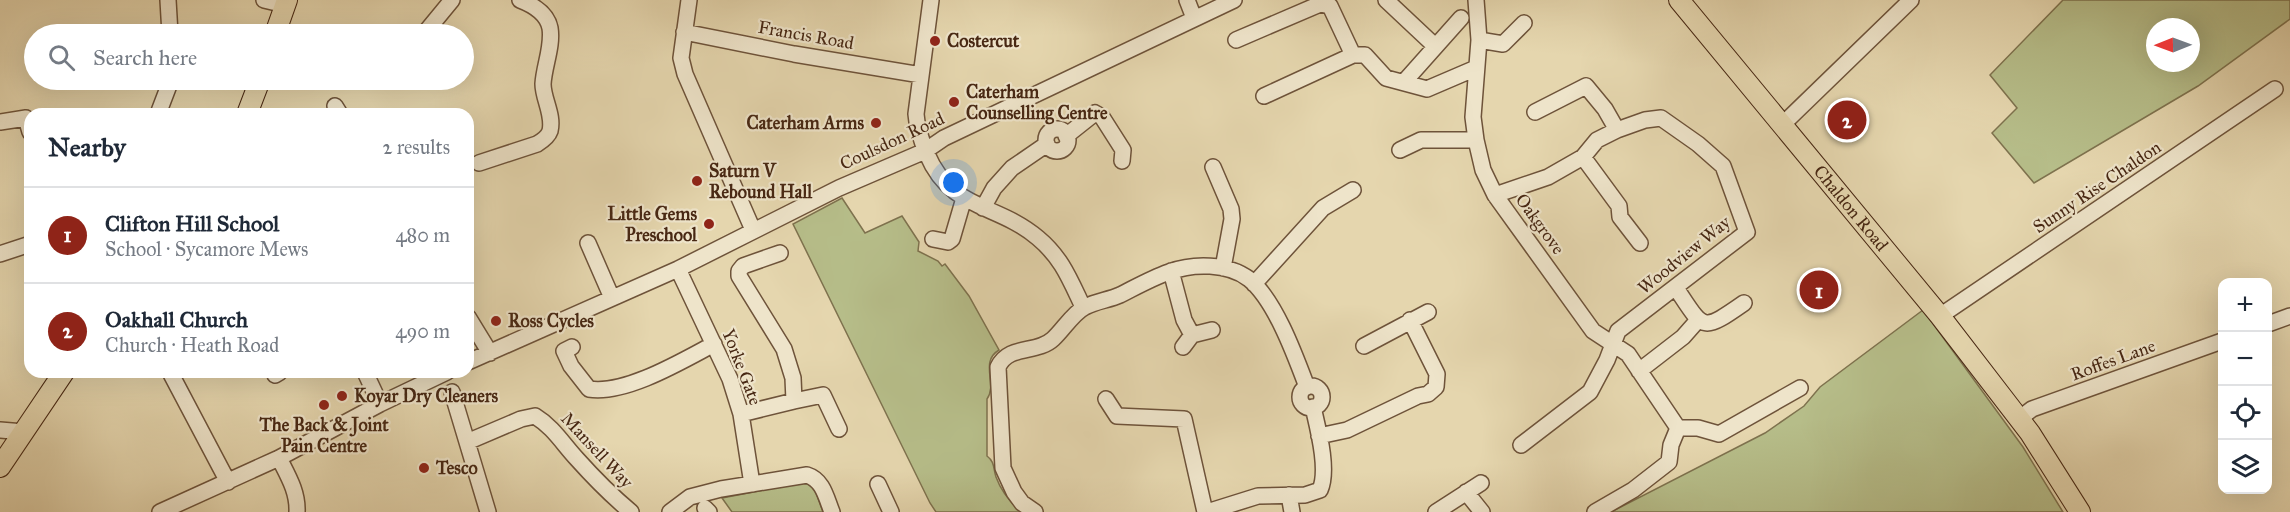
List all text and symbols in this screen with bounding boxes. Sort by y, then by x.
street label: Francis Road [756,16,856,54]
north arrow [2146,18,2200,72]
search box [24,24,474,90]
place label: Costercut [947,30,1020,52]
marker: Costercut [928,34,942,48]
icon: search [45,41,78,74]
text: Search here [93,44,197,71]
place label: Caterham Counselling Centre [966,81,1108,125]
marker: Caterham Counselling Centre [947,95,961,109]
pin: 2 [1828,98,1866,142]
street label: Coulsdon Road [836,107,948,175]
place label: Caterham Arms [746,112,864,134]
marker: Caterham Arms [869,116,883,130]
text: Nearby [48,131,126,163]
text: 2 results [382,135,450,159]
street label: Sunny Rise Chaldon [2029,136,2165,238]
place label: Saturn V Rebound Hall [709,160,813,203]
street label: Chaldon Road [1809,161,1893,256]
your location [939,168,968,197]
marker: Saturn V Rebound Hall [690,174,704,188]
street label: Oakgrove [1510,189,1569,259]
place label: Little Gems Preschool [608,203,698,246]
text: Clifton Hill School [105,210,279,237]
street label: Woodview Way [1633,211,1735,299]
marker: Little Gems Preschool [702,217,716,231]
text: 1 [64,223,71,247]
text: 480 m [395,223,450,247]
text: School · Sycamore Mews [105,237,308,261]
pin: 1 [1800,268,1838,312]
map controls [2218,278,2272,494]
button: + [2218,278,2272,332]
text: Oakhall Church [105,306,248,333]
place label: Ross Cycles [508,310,594,333]
marker: Ross Cycles [489,314,503,328]
text: 2 [63,319,72,343]
text: 490 m [395,319,450,343]
street label: Yorke Gate [717,326,767,408]
button: − [2218,332,2272,386]
text: Church · Heath Road [105,333,279,357]
street label: Roffes Lane [2068,335,2158,385]
place label: Koyar Dry Cleaners [354,385,499,408]
button: locate [2218,386,2272,440]
marker: Koyar Dry Cleaners [335,389,349,403]
marker: The Back & Joint Pain Centre [317,398,331,412]
street label: Mansell Way [556,408,638,493]
place label: The Back & Joint Pain Centre [258,414,389,457]
button: layers [2218,440,2272,494]
place label: Tesco [435,457,478,479]
marker: Tesco [417,461,431,475]

